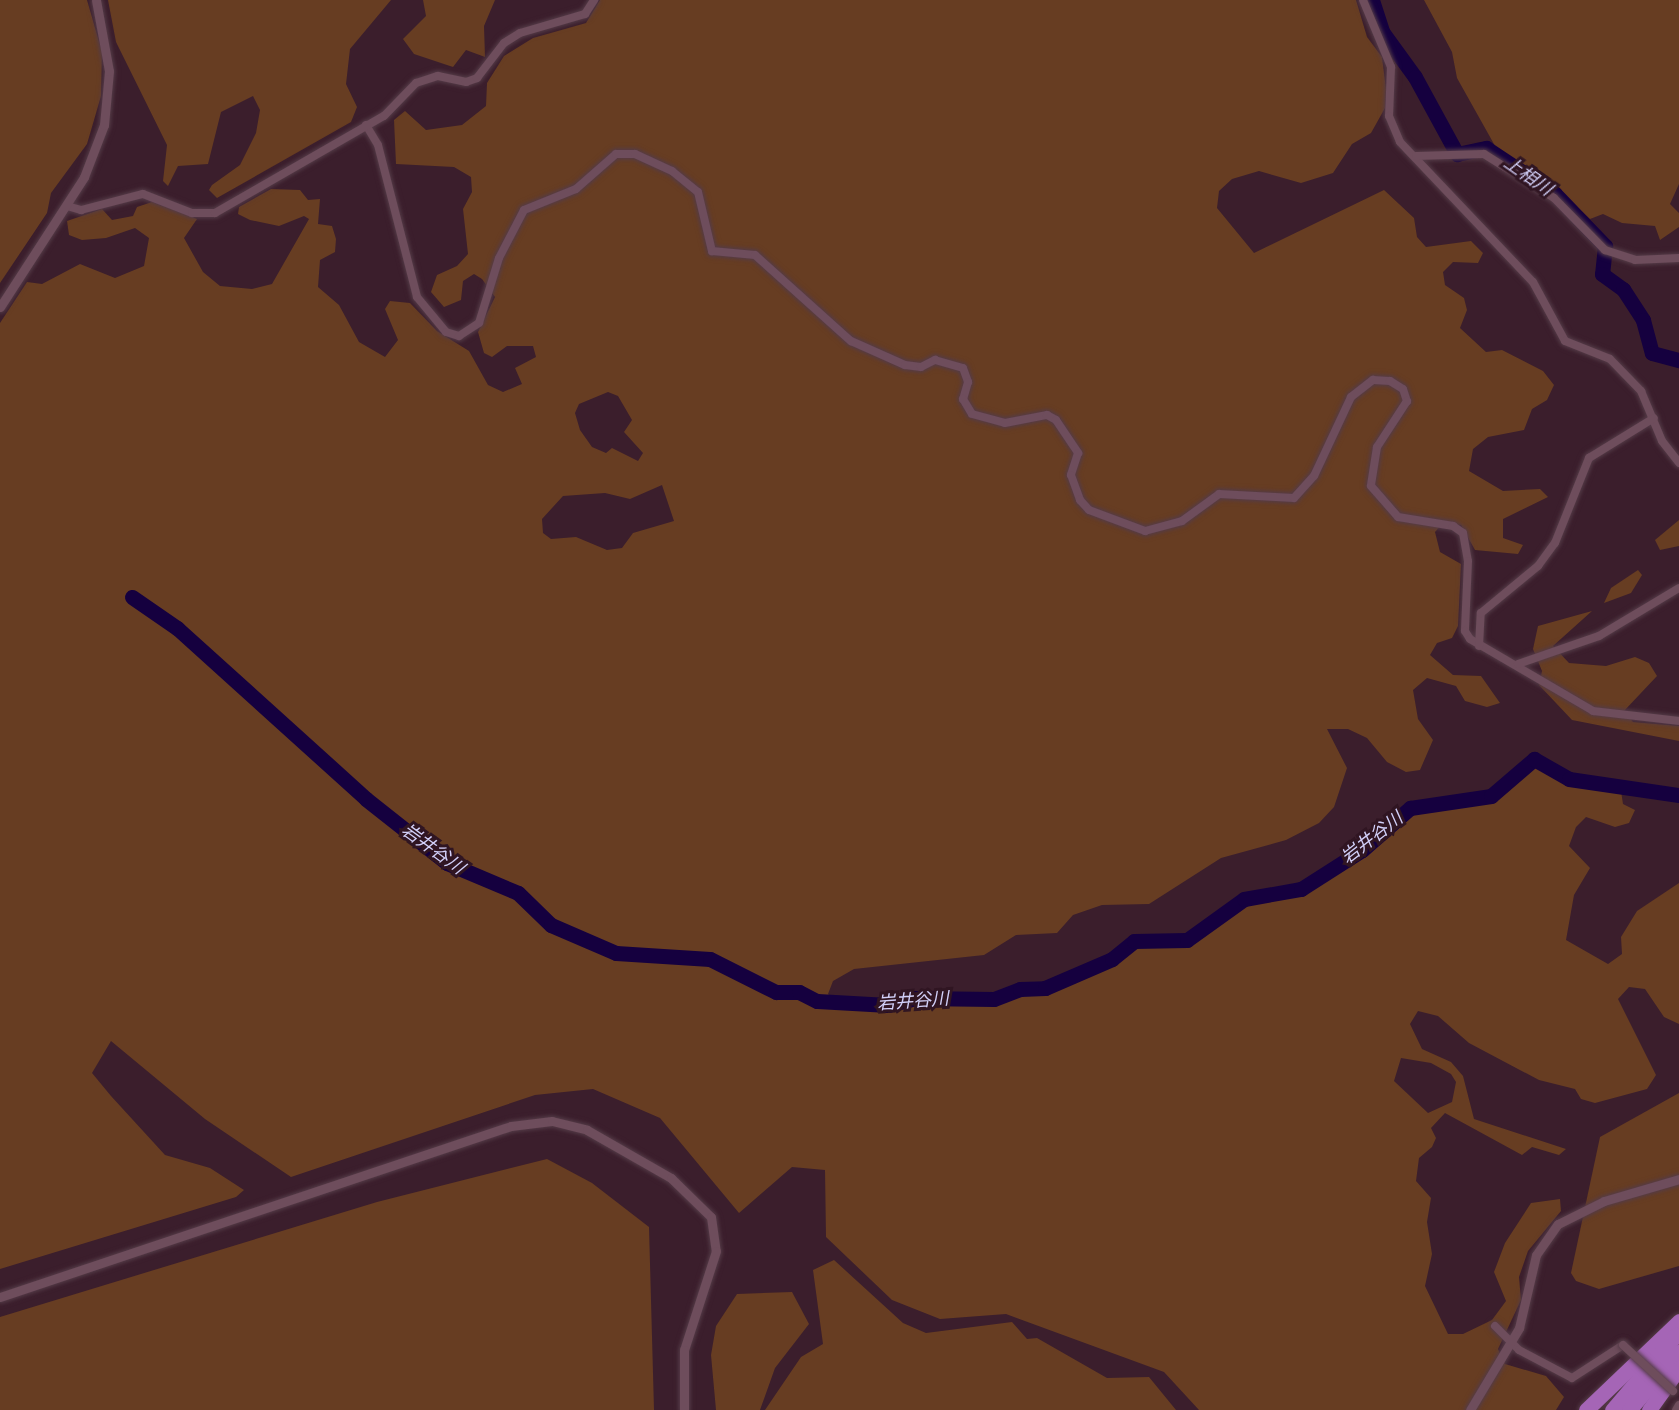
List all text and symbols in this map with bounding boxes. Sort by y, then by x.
water label: 上相川 [1500,152,1556,200]
water label: 岩井谷川 [1337,807,1407,869]
water label: 岩井谷川 [398,819,468,879]
water label: 岩井谷川 [876,988,950,1014]

